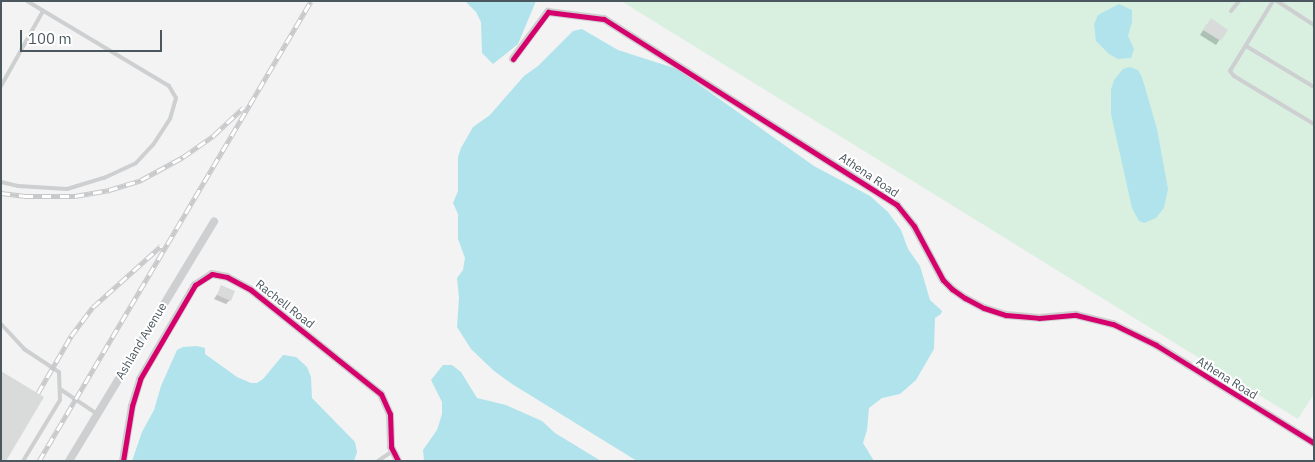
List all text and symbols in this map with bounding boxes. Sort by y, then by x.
scale bar [22,20,165,52]
text: 100 m [28,29,72,48]
street label: Athena Road [836,150,902,200]
street label: Rachell Road [253,277,317,331]
street label: Ashland Avenue [113,300,169,382]
street label: Athena Road [1194,354,1260,402]

